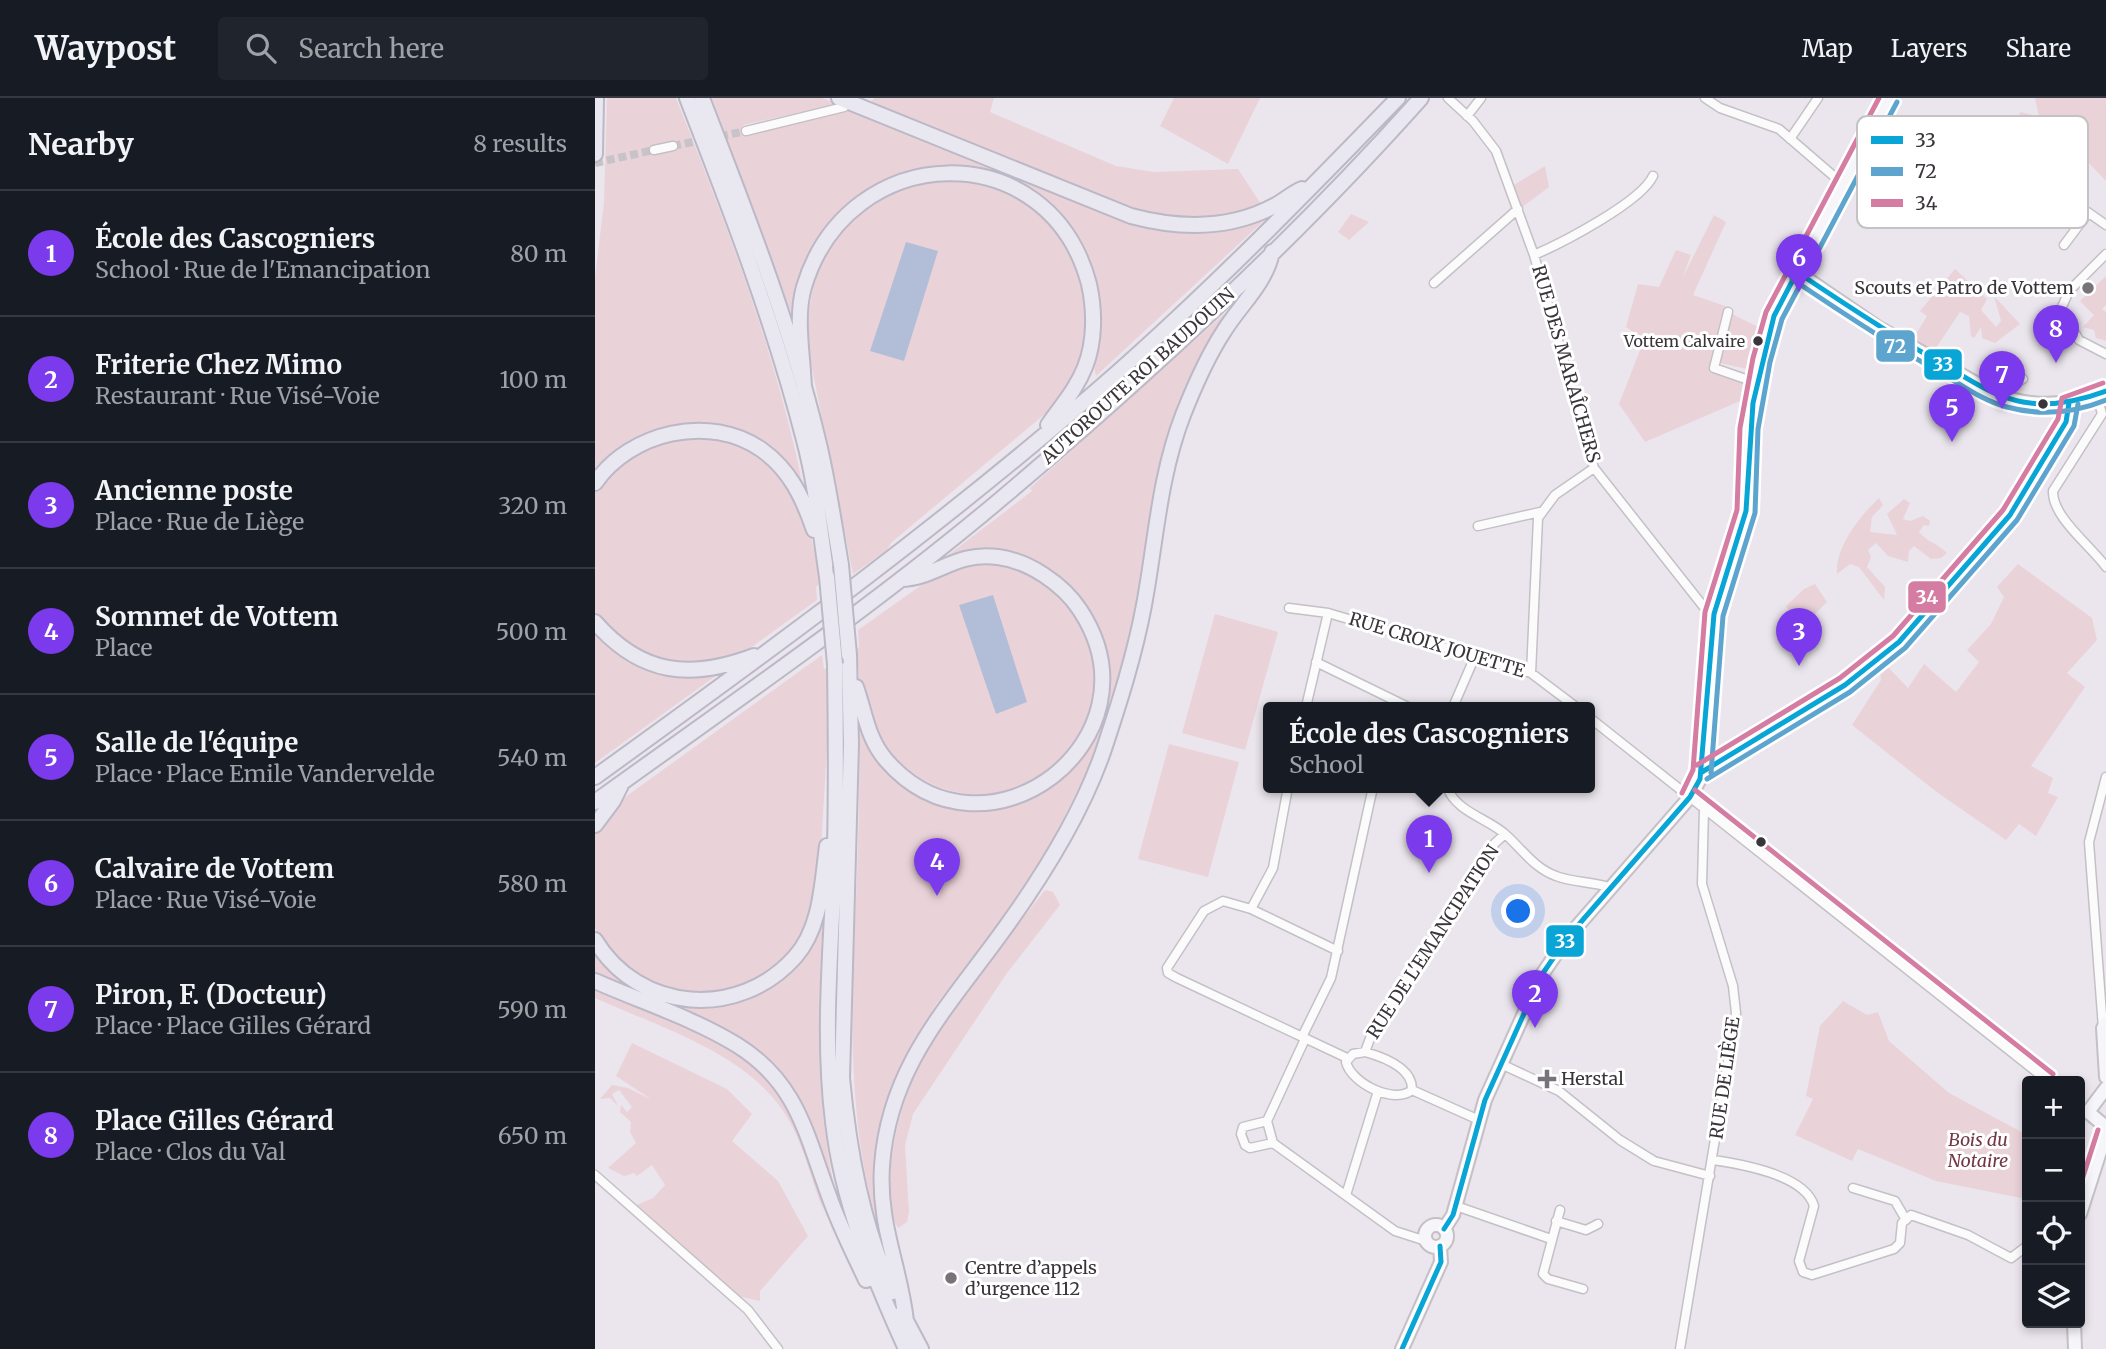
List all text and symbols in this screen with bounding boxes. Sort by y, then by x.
search box [218,17,708,80]
text: Waypost [35,28,176,69]
icon: search [242,29,280,67]
text: Search here [298,32,444,65]
text: Map [1802,33,1853,64]
text: Layers [1891,33,1967,64]
text: Share [2005,33,2071,64]
legend [1857,116,2088,228]
text: Nearby [28,125,134,163]
text: 33 [1915,128,1936,152]
text: 8 results [473,129,567,158]
text: 72 [1915,159,1937,183]
text: 34 [1915,191,1938,215]
text: École des Cascogniers [95,222,375,255]
pin: 6 [1776,234,1822,292]
text: 1 [46,239,56,268]
text: 80 m [510,239,567,268]
text: School · Rue de l'Emancipation [95,255,430,284]
street label: RUE DES MARAÎCHERS [1527,262,1606,466]
place label: Scouts et Patro de Vottem [1854,276,2074,299]
marker: Scouts et Patro de Vottem [2080,280,2096,296]
street label: AUTOROUTE ROI BAUDOUIN [1035,283,1239,469]
pin: 8 [2033,305,2079,363]
line badge: 72 [1875,329,1916,363]
place label: Vottem Calvaire [1623,331,1745,351]
marker: Vottem Calvaire [1751,334,1765,348]
text: 72 [1884,334,1906,358]
text: Friterie Chez Mimo [95,348,342,381]
line badge: 33 [1923,348,1963,381]
pin: 7 [1979,351,2025,409]
text: 33 [1933,352,1953,376]
text: 2 [44,365,58,394]
text: 100 m [499,365,567,394]
text: Restaurant · Rue Visé-Voie [95,381,380,410]
pin: 5 [1929,384,1975,442]
unlabelled marker [2036,397,2050,411]
text: Ancienne poste [95,474,293,507]
text: 3 [44,491,58,520]
text: 320 m [498,491,567,520]
text: Place · Rue de Liège [95,507,304,536]
line badge: 34 [1907,580,1947,614]
text: 34 [1916,585,1938,609]
text: Sommet de Vottem [95,600,338,633]
street label: RUE CROIX JOUETTE [1346,607,1528,682]
pin: 3 [1776,608,1822,666]
text: 4 [44,617,58,646]
text: 500 m [496,617,567,646]
text: Place [95,633,152,662]
popup [1263,702,1595,793]
text: École des Cascogniers [1289,717,1569,750]
text: Salle de l'équipe [95,726,298,759]
text: 5 [44,743,58,772]
text: 540 m [497,743,567,772]
text: School [1289,750,1364,779]
text: Place · Place Emile Vandervelde [95,759,435,788]
pin: 1 [1406,815,1452,873]
unlabelled marker [1754,835,1768,849]
pin: 4 [914,838,960,896]
street label: RUE DE L'EMANCIPATION [1361,841,1504,1043]
text: Calvaire de Vottem [95,852,334,885]
text: 6 [44,869,58,898]
text: 580 m [497,869,567,898]
text: Place · Rue Visé-Voie [95,885,316,914]
your location [1501,894,1535,928]
line badge: 33 [1545,924,1585,958]
text: 33 [1555,929,1575,953]
pin: 2 [1512,970,1558,1028]
text: Piron, F. (Docteur) [95,978,327,1011]
text: 7 [44,995,58,1024]
text: 590 m [497,995,567,1024]
text: Place · Place Gilles Gérard [95,1011,371,1040]
street label: RUE DE LIÈGE [1705,1015,1745,1141]
place label: Herstal [1561,1067,1624,1090]
marker: Herstal [1539,1071,1555,1087]
map controls [2022,1076,2085,1328]
button: + [2022,1076,2085,1139]
text: Place Gilles Gérard [95,1104,334,1137]
text: 8 [44,1121,58,1150]
text: 650 m [498,1121,567,1150]
park label: Bois du Notaire [1948,1128,2008,1172]
text: Place · Clos du Val [95,1137,286,1166]
button: − [2022,1139,2085,1202]
button: locate [2022,1202,2085,1265]
place label: Centre d’appels d’urgence 112 [965,1256,1097,1300]
button: layers [2022,1265,2085,1328]
marker: Centre d’appels d’urgence 112 [943,1270,959,1286]

